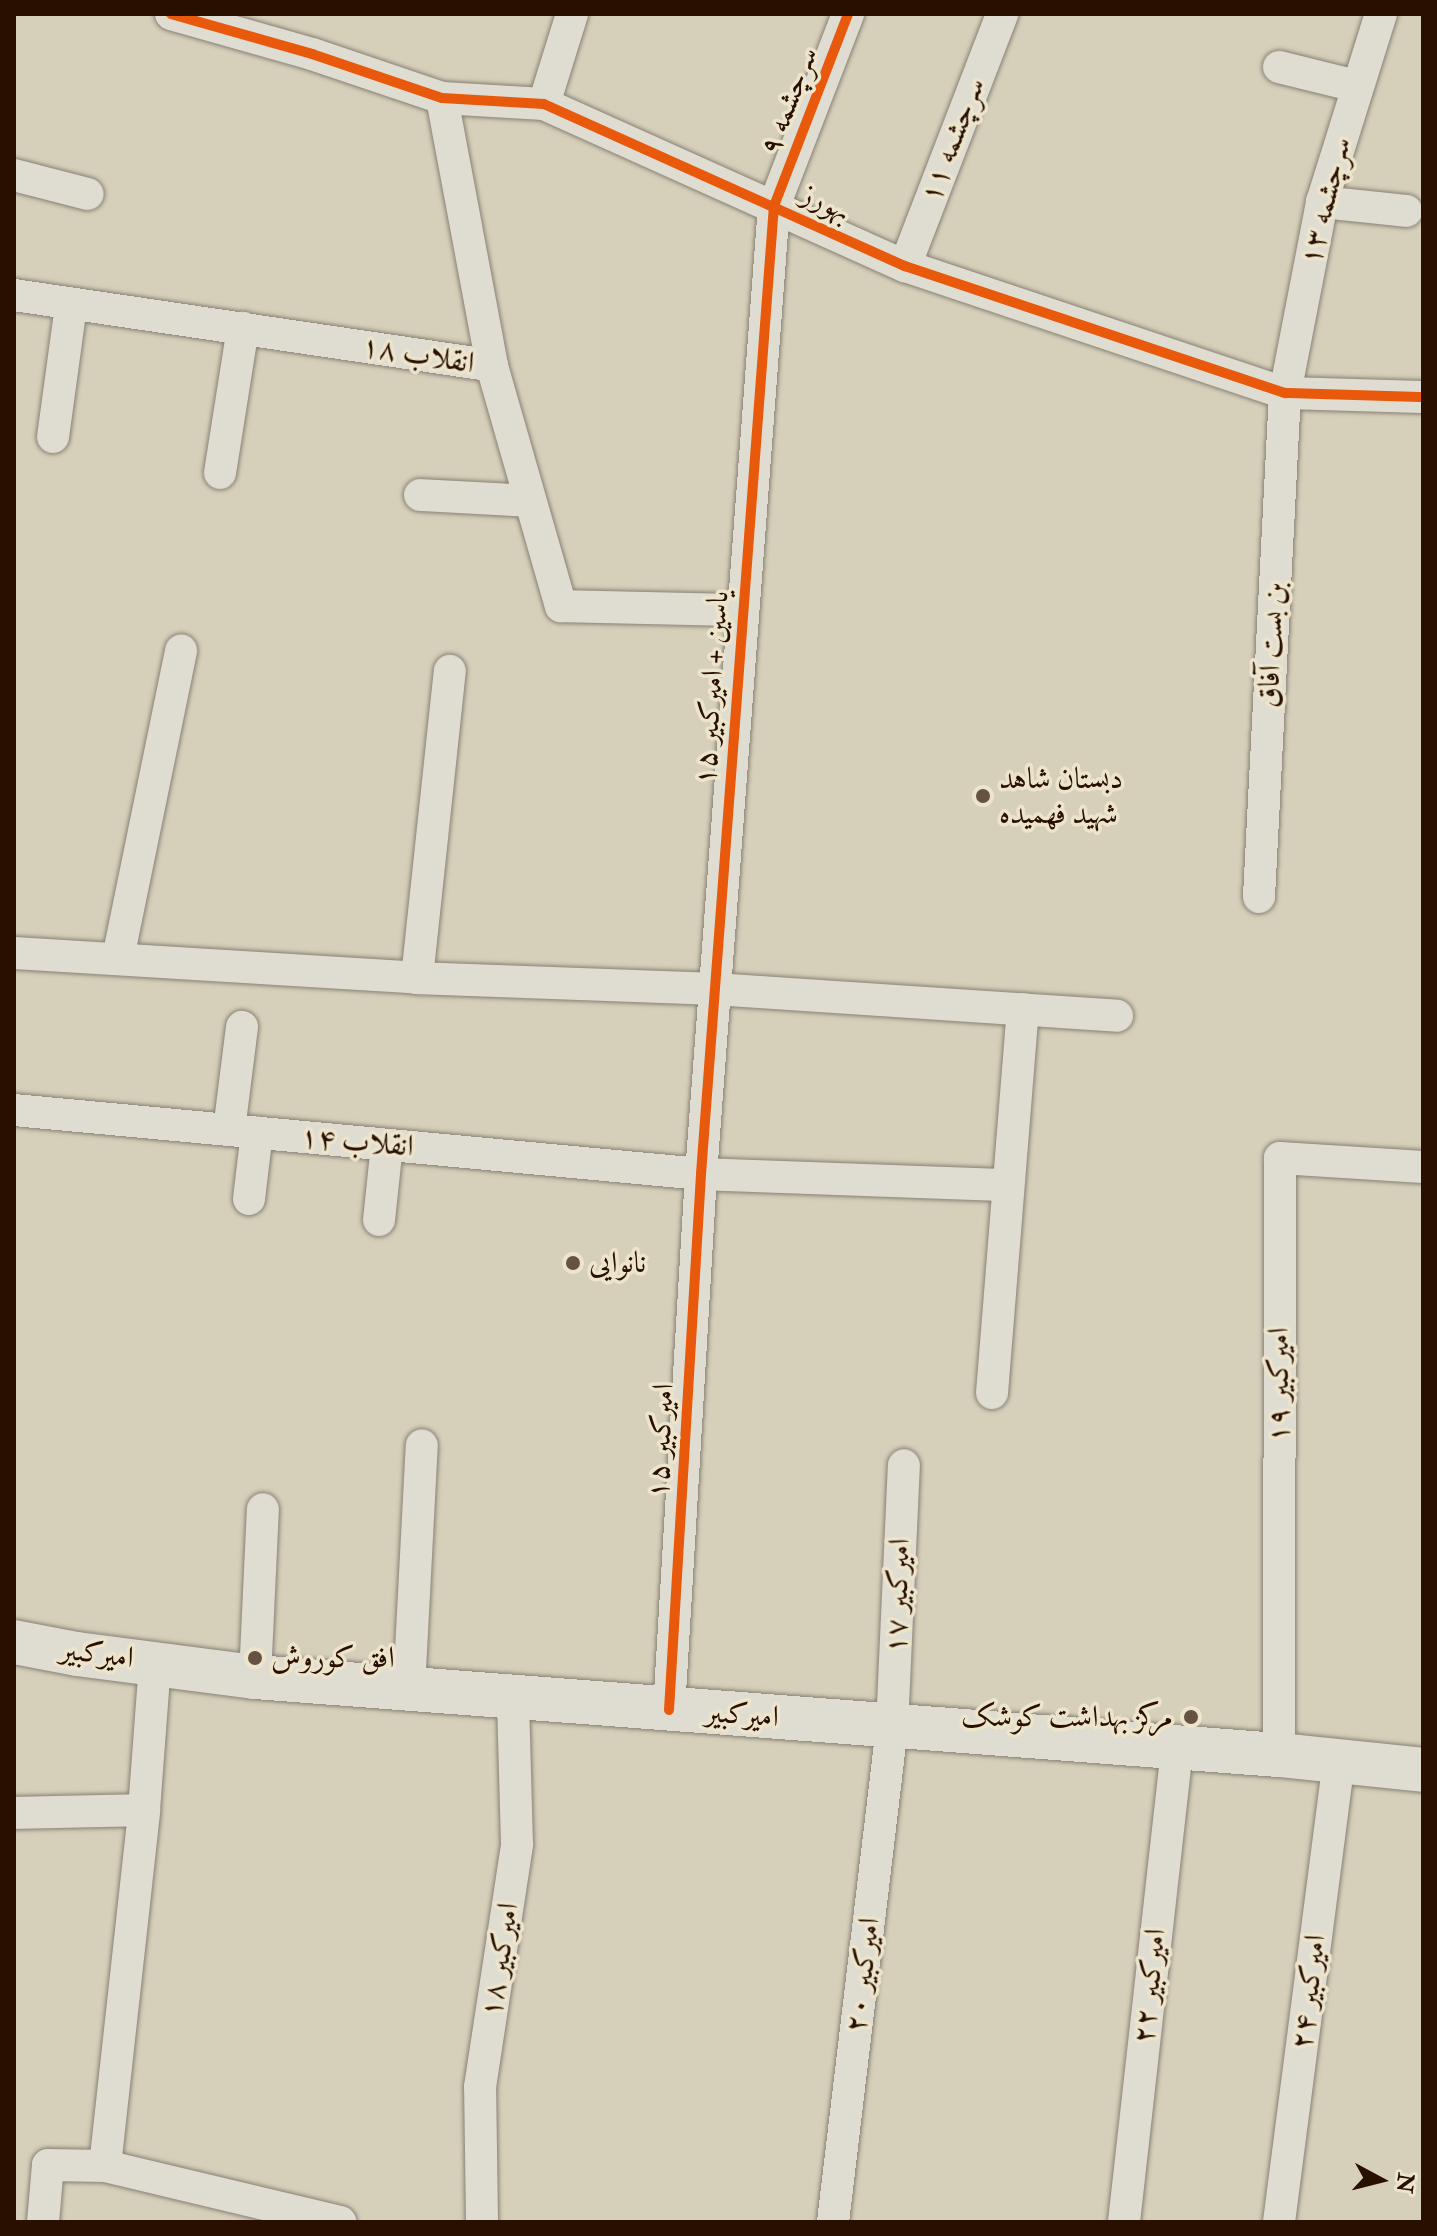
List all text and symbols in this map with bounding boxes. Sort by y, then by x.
street label: سرچشمه ۹ [752,42,826,160]
street label: سرچشمه ۱۱ [913,73,993,207]
street label: سرچشمه ۱۳ [1293,133,1359,269]
street label: بهورز [796,176,856,230]
street label: انقلاب ۱۸ [359,328,477,382]
street label: بن بست آفاق [1251,581,1293,709]
street label: یاسین + امیرکبیر ۱۵ [687,590,737,786]
place label: دبستان شاهد شهید فهمیده [999,761,1123,832]
marker: دبستان شاهد شهید فهمیده [974,787,992,805]
street label: انقلاب ۱۴ [299,1119,415,1165]
place label: نانوایی [589,1245,646,1281]
marker: نانوایی [564,1254,582,1272]
street label: امیرکبیر ۱۹ [1261,1327,1297,1443]
street label: امیرکبیر ۱۵ [640,1383,682,1499]
street label: امیرکبیر ۱۷ [878,1538,918,1654]
street label: امیرکبیر [58,1632,136,1676]
place label: افق کوروش [271,1640,395,1676]
marker: افق کوروش [246,1649,264,1667]
street label: امیرکبیر [704,1694,780,1736]
place label: مرکز بهداشت کوشک [961,1699,1173,1735]
marker: مرکز بهداشت کوشک [1180,1706,1202,1728]
street label: امیرکبیر ۱۸ [473,1900,527,2020]
street label: امیرکبیر ۲۰ [838,1916,888,2034]
street label: امیرکبیر ۲۲ [1126,1927,1174,2045]
street label: امیرکبیر ۲۴ [1284,1933,1334,2051]
north arrow [1341,2140,1421,2220]
text: N [1390,2171,1420,2194]

